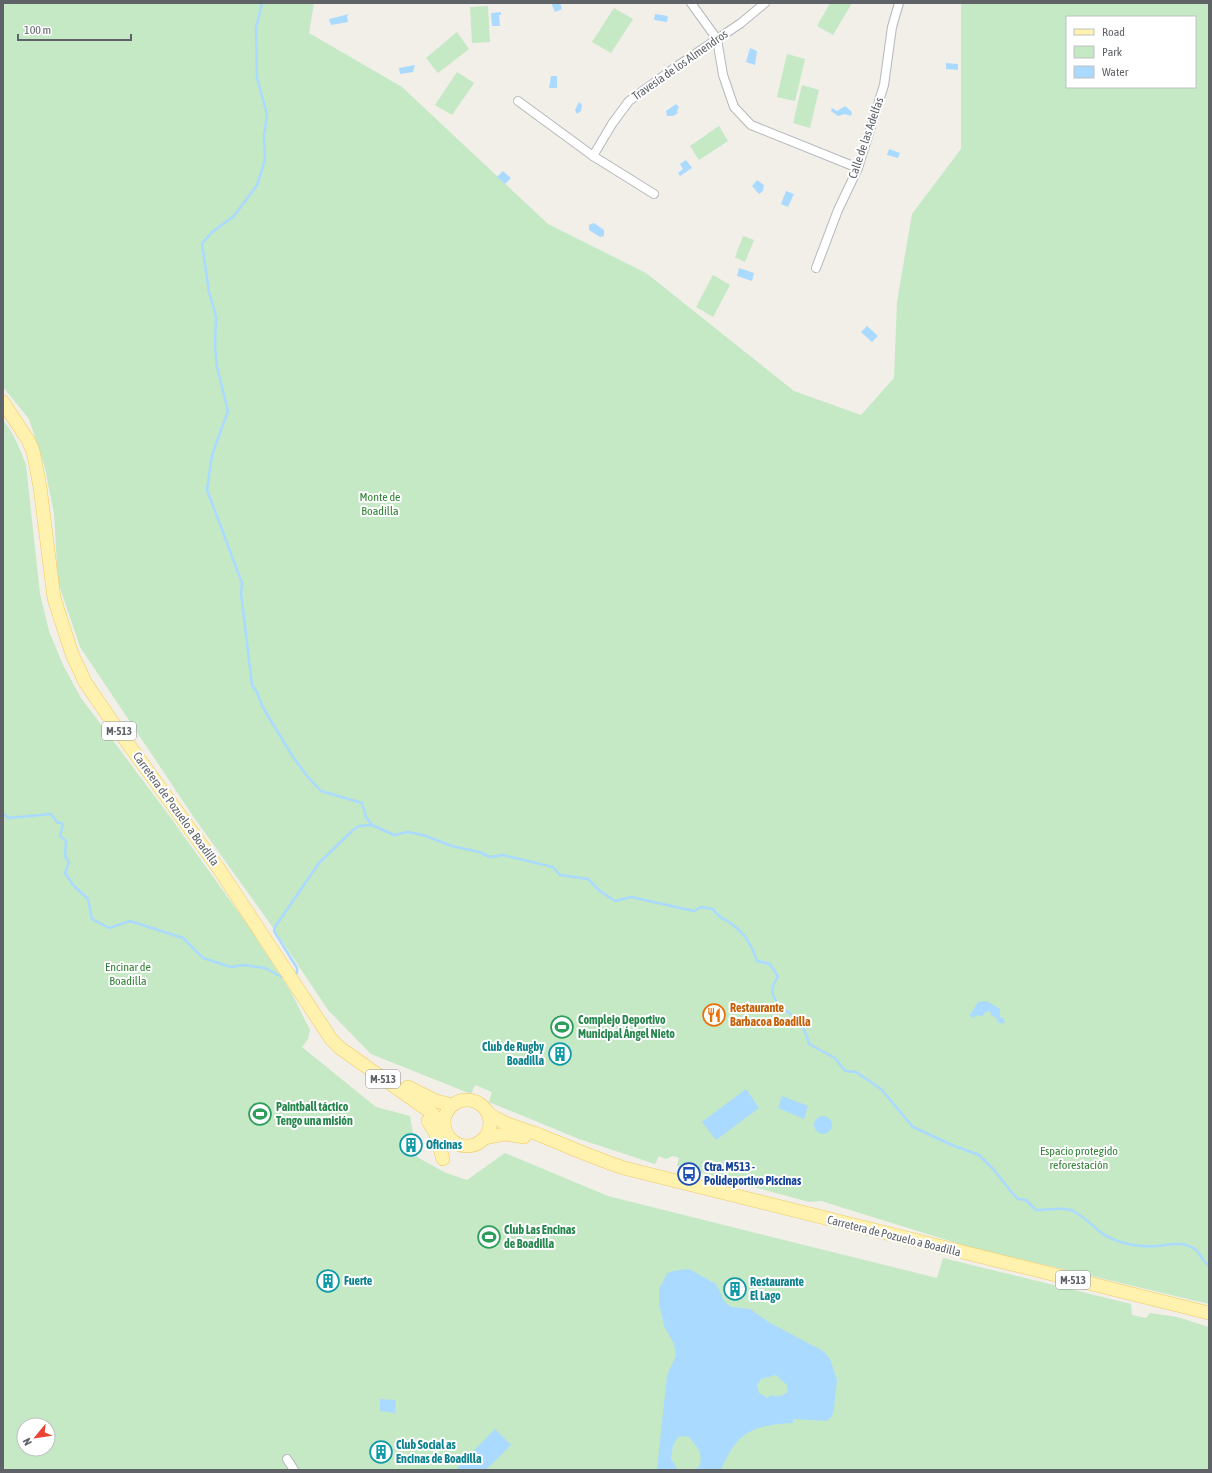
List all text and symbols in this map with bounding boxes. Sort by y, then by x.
scale bar [18,16,131,42]
legend [1066,16,1196,88]
text: 100 m [24,23,51,37]
text: Road [1102,25,1125,39]
street label: Travesía de los Almendros [630,27,730,103]
text: Park [1102,45,1123,59]
text: Water [1102,65,1129,79]
street label: Calle de las Adelfas [846,96,886,180]
park label: Monte de Boadilla [359,490,401,518]
road number: M-513 [102,722,136,740]
street label: Carretera de Pozuelo a Boadilla [130,749,222,869]
park label: Encinar de Boadilla [105,960,151,988]
place label: Restaurante Barbacoa Boadilla [730,1001,811,1029]
restaurant icon: Restaurante Barbacoa Boadilla [701,1002,727,1028]
place label: Complejo Deportivo Municipal Ángel Nieto [578,1013,675,1041]
sports icon: Complejo Deportivo Municipal Ángel Nieto [549,1014,575,1040]
place label: Club de Rugby Boadilla [482,1040,544,1068]
building icon: Club de Rugby Boadilla [547,1041,573,1067]
road number: M-513 [366,1070,400,1088]
place label: Paintball táctico Tengo una misión [276,1100,353,1128]
sports icon: Paintball táctico Tengo una misión [247,1101,273,1127]
building icon: Oficinas [398,1132,424,1158]
place label: Oficinas [426,1138,463,1152]
park label: Espacio protegido reforestación [1040,1144,1118,1172]
place label: Ctra. M513 - Polideportivo Piscinas [704,1160,802,1188]
bus stop icon: Ctra. M513 - Polideportivo Piscinas [676,1161,702,1187]
street label: Carretera de Pozuelo a Boadilla [826,1213,962,1259]
place label: Club Las Encinas de Boadilla [504,1223,576,1251]
sports icon: Club Las Encinas de Boadilla [476,1224,502,1250]
building icon: Fuerte [315,1268,341,1294]
road number: M-513 [1056,1271,1090,1289]
place label: Fuerte [344,1274,373,1288]
place label: Restaurante El Lago [750,1275,805,1303]
building icon: Restaurante El Lago [722,1276,748,1302]
north arrow [16,1417,56,1457]
text: N [20,1436,34,1448]
place label: Club Social as Encinas de Boadilla [396,1438,482,1466]
building icon: Club Social as Encinas de Boadilla [368,1439,394,1465]

